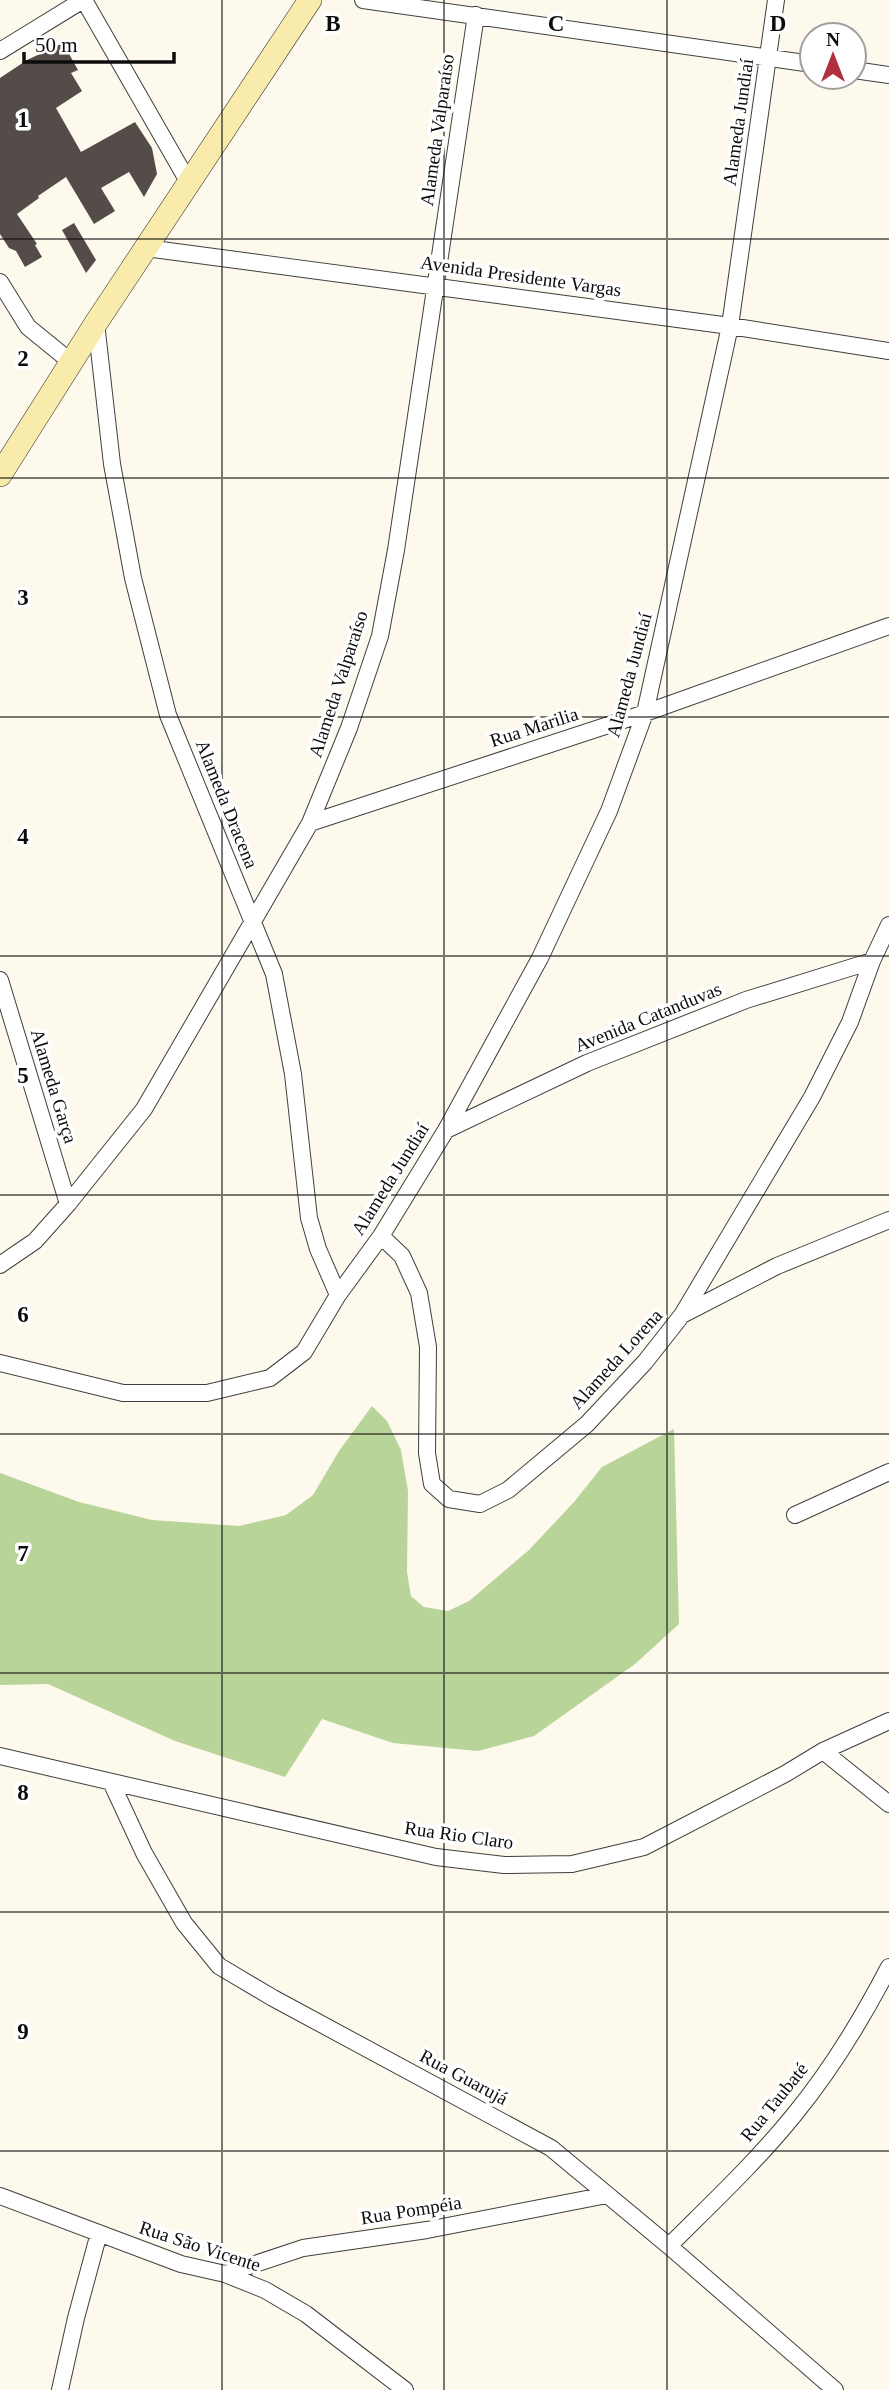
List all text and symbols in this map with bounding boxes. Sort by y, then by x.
text: B [325,11,341,36]
text: C [548,11,564,36]
text: D [770,11,786,36]
scale bar [24,21,175,65]
north arrow [798,21,868,91]
text: N [826,29,840,50]
text: 50 m [35,33,78,57]
street label: Alameda Valparaíso [416,53,458,207]
street label: Alameda Jundiaí [719,56,757,187]
text: 1 [17,107,29,132]
street label: Avenida Presidente Vargas [419,252,623,300]
text: 2 [17,346,29,371]
text: 3 [17,585,29,610]
street label: Alameda Valparaíso [304,608,372,760]
street label: Alameda Jundiaí [602,610,656,740]
street label: Rua Marilia [487,703,581,751]
street label: Alameda Dracena [192,737,263,872]
text: 4 [17,824,29,849]
street label: Avenida Catanduvas [572,978,724,1056]
street label: Alameda Garça [27,1026,82,1146]
text: 5 [17,1063,29,1088]
street label: Alameda Jundiaí [347,1118,433,1239]
text: 6 [17,1302,29,1327]
street label: Alameda Lorena [566,1304,667,1413]
text: 7 [17,1541,29,1566]
text: 8 [17,1780,29,1805]
street label: Rua Rio Claro [403,1817,515,1853]
text: 9 [17,2019,29,2044]
street label: Rua Guarujá [416,2045,512,2109]
street label: Rua Taubaté [736,2059,812,2145]
street label: Rua Pompéia [359,2192,463,2228]
street label: Rua São Vicente [137,2217,263,2275]

